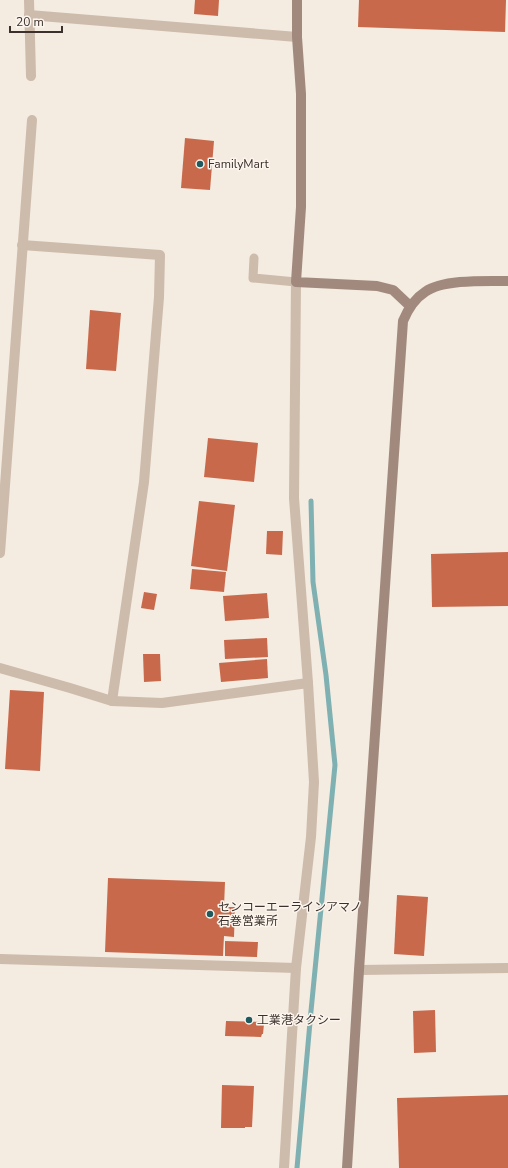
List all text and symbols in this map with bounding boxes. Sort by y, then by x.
scale bar [10,8,62,34]
text: 20 m [16,14,44,30]
place label: FamilyMart [208,156,270,172]
marker: FamilyMart [195,159,205,169]
place label: センコーエーラインアマノ 石巻営業所 [218,899,362,929]
marker: センコーエーラインアマノ 石巻営業所 [205,909,215,919]
place label: 工業港タクシー [257,1012,341,1028]
marker: 工業港タクシー [244,1015,254,1025]

